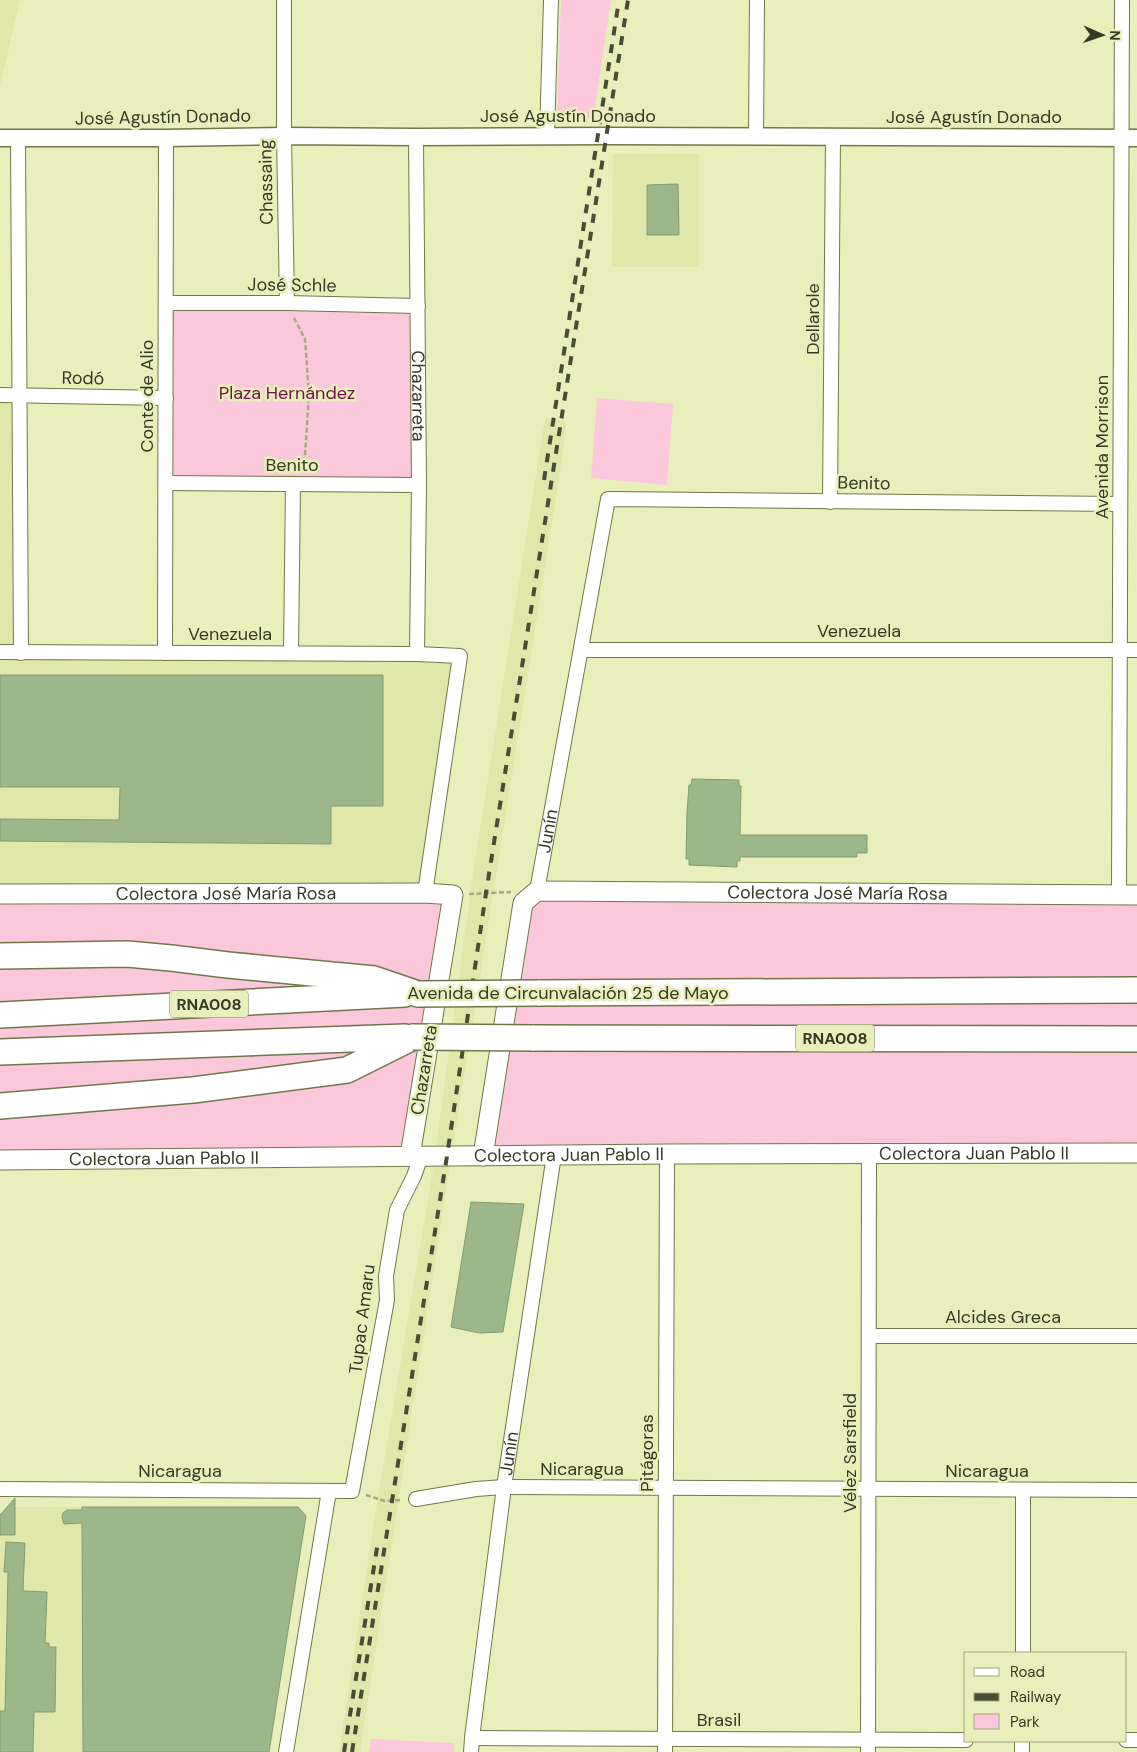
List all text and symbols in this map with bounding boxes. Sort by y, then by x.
north arrow [1077,10,1127,60]
text: N [1106,30,1124,41]
street label: José Agustín Donado [75,103,251,131]
street label: José Agustín Donado [480,104,656,128]
street label: José Agustín Donado [886,105,1062,129]
street label: Chassaing [253,139,279,225]
street label: José Schle [247,272,337,298]
street label: Dellarole [801,283,825,355]
street label: Conte de Alio [135,340,159,453]
street label: Chazarreta [406,350,431,442]
street label: Rodó [61,366,105,390]
street label: Avenida Morrison [1090,375,1114,519]
park label: Plaza Hernández [219,381,355,405]
street label: Benito [265,453,319,477]
street label: Benito [837,471,891,495]
street label: Venezuela [817,619,901,643]
street label: Venezuela [188,622,272,646]
street label: Junín [532,807,564,855]
street label: Colectora José María Rosa [727,880,948,906]
street label: Colectora José María Rosa [116,881,336,906]
street label: Avenida de Circunvalación 25 de Mayo [407,981,729,1005]
road number: RNA008 [170,991,248,1018]
street label: Chazarreta [405,1023,443,1117]
road number: RNA008 [796,1024,874,1052]
street label: Colectora Juan Pablo II [879,1141,1069,1166]
street label: Colectora Juan Pablo II [474,1142,664,1168]
street label: Colectora Juan Pablo II [69,1146,259,1171]
street label: Tupac Amaru [343,1263,381,1375]
street label: Alcides Greca [945,1305,1061,1329]
street label: Vélez Sarsfield [838,1393,862,1513]
street label: Pitágoras [635,1414,659,1492]
street label: Junín [494,1430,524,1477]
street label: Nicaragua [540,1457,624,1481]
street label: Nicaragua [138,1459,222,1483]
street label: Nicaragua [945,1459,1029,1483]
legend [964,1652,1127,1742]
text: Road [1010,1662,1045,1682]
text: Railway [1010,1687,1062,1707]
street label: Brasil [697,1708,741,1732]
text: Park [1010,1712,1040,1732]

